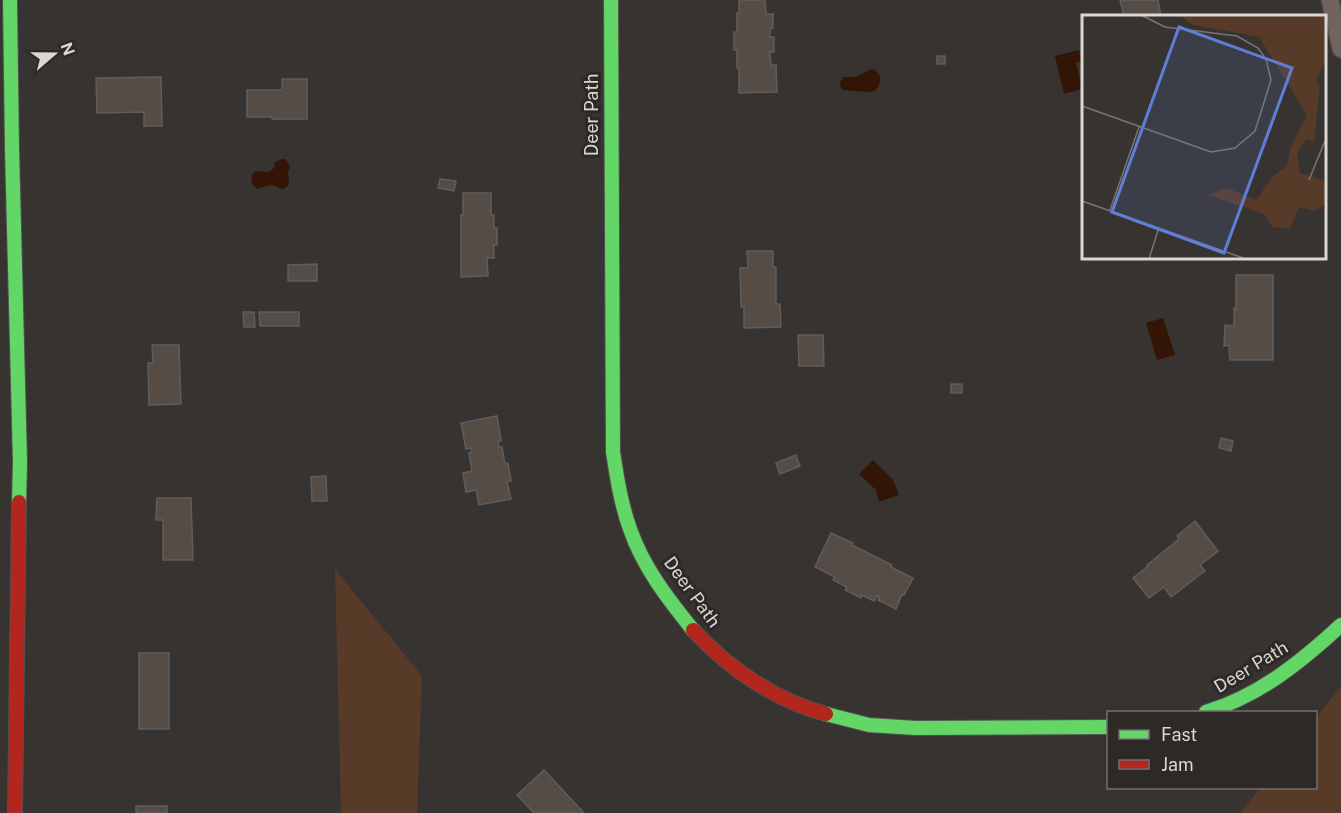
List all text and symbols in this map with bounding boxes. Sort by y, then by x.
inset map [1082,15,1326,260]
north arrow [24,24,84,84]
text: N [57,40,79,58]
street label: Deer Path [581,74,602,156]
street label: Deer Path [660,552,725,631]
street label: Deer Path [1210,636,1292,697]
legend [1107,711,1317,789]
text: Fast [1161,724,1197,745]
text: Jam [1161,754,1194,775]

